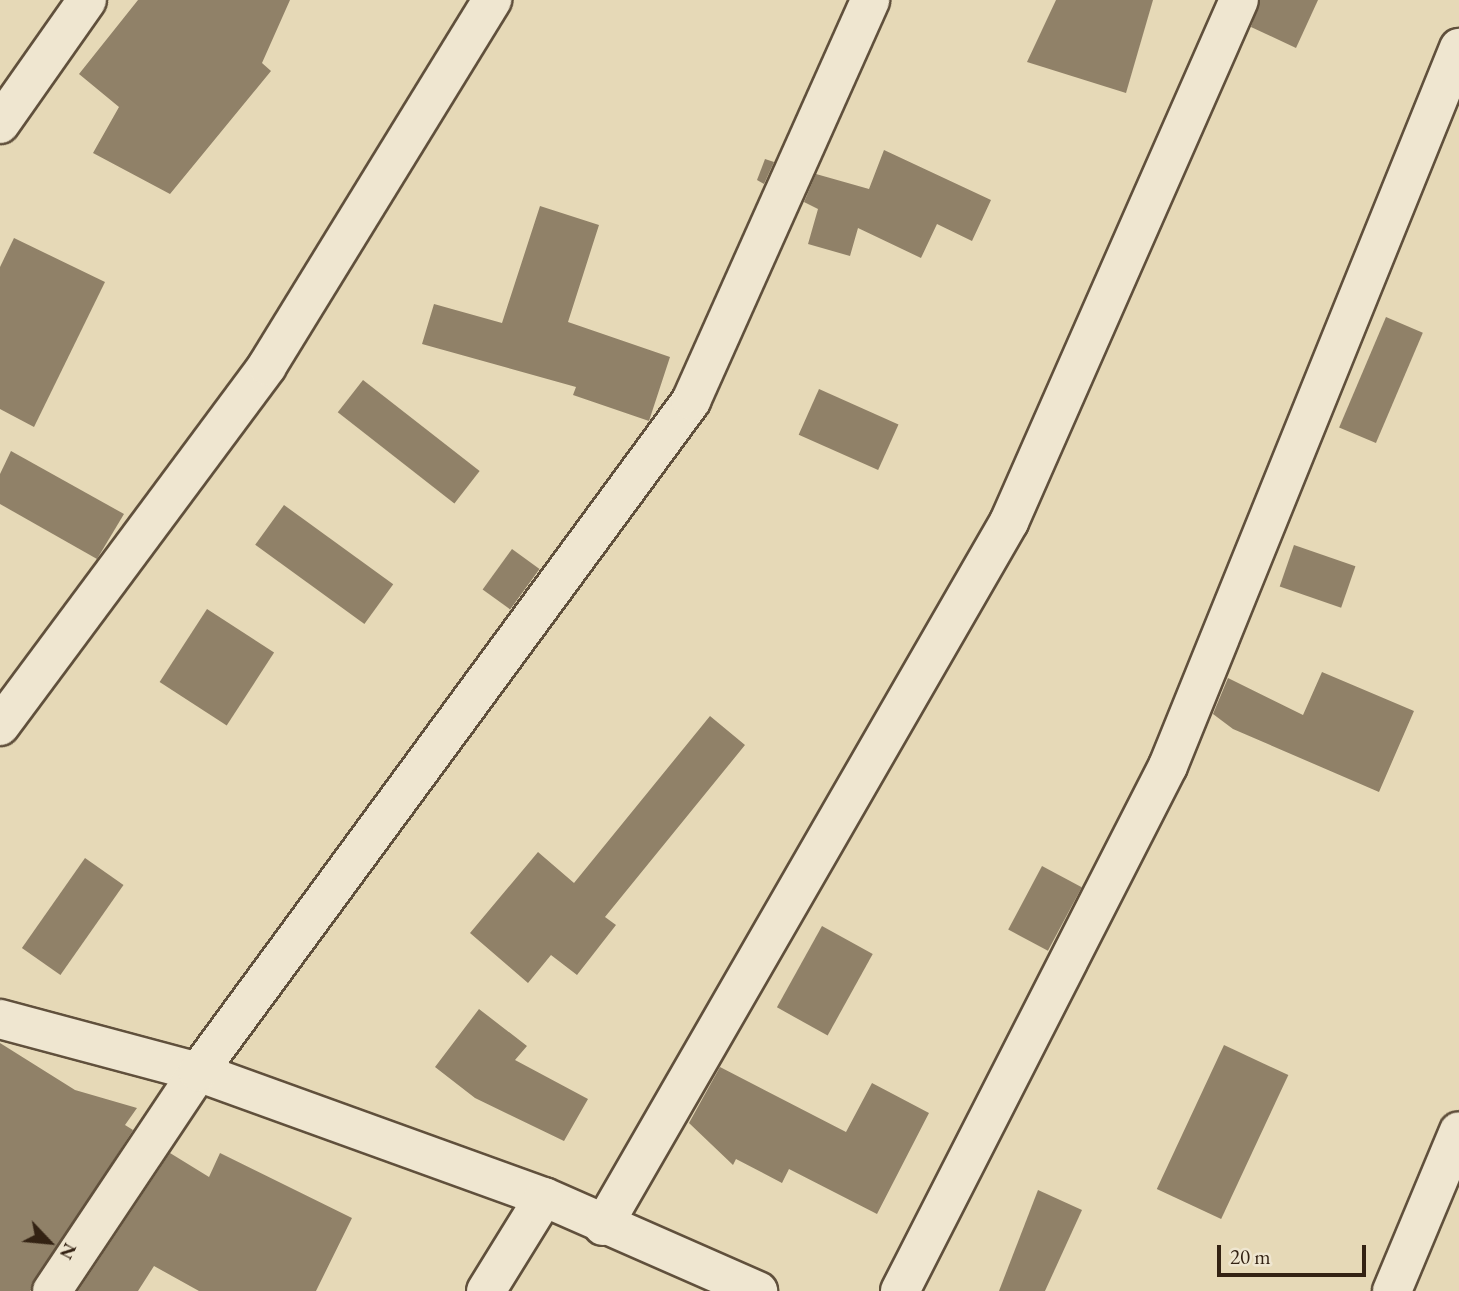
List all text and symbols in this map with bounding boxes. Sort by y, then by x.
north arrow [14,1207,84,1277]
scale bar [1221,1232,1370,1276]
text: N [54,1239,83,1264]
text: 20 m [1230,1243,1271,1270]

